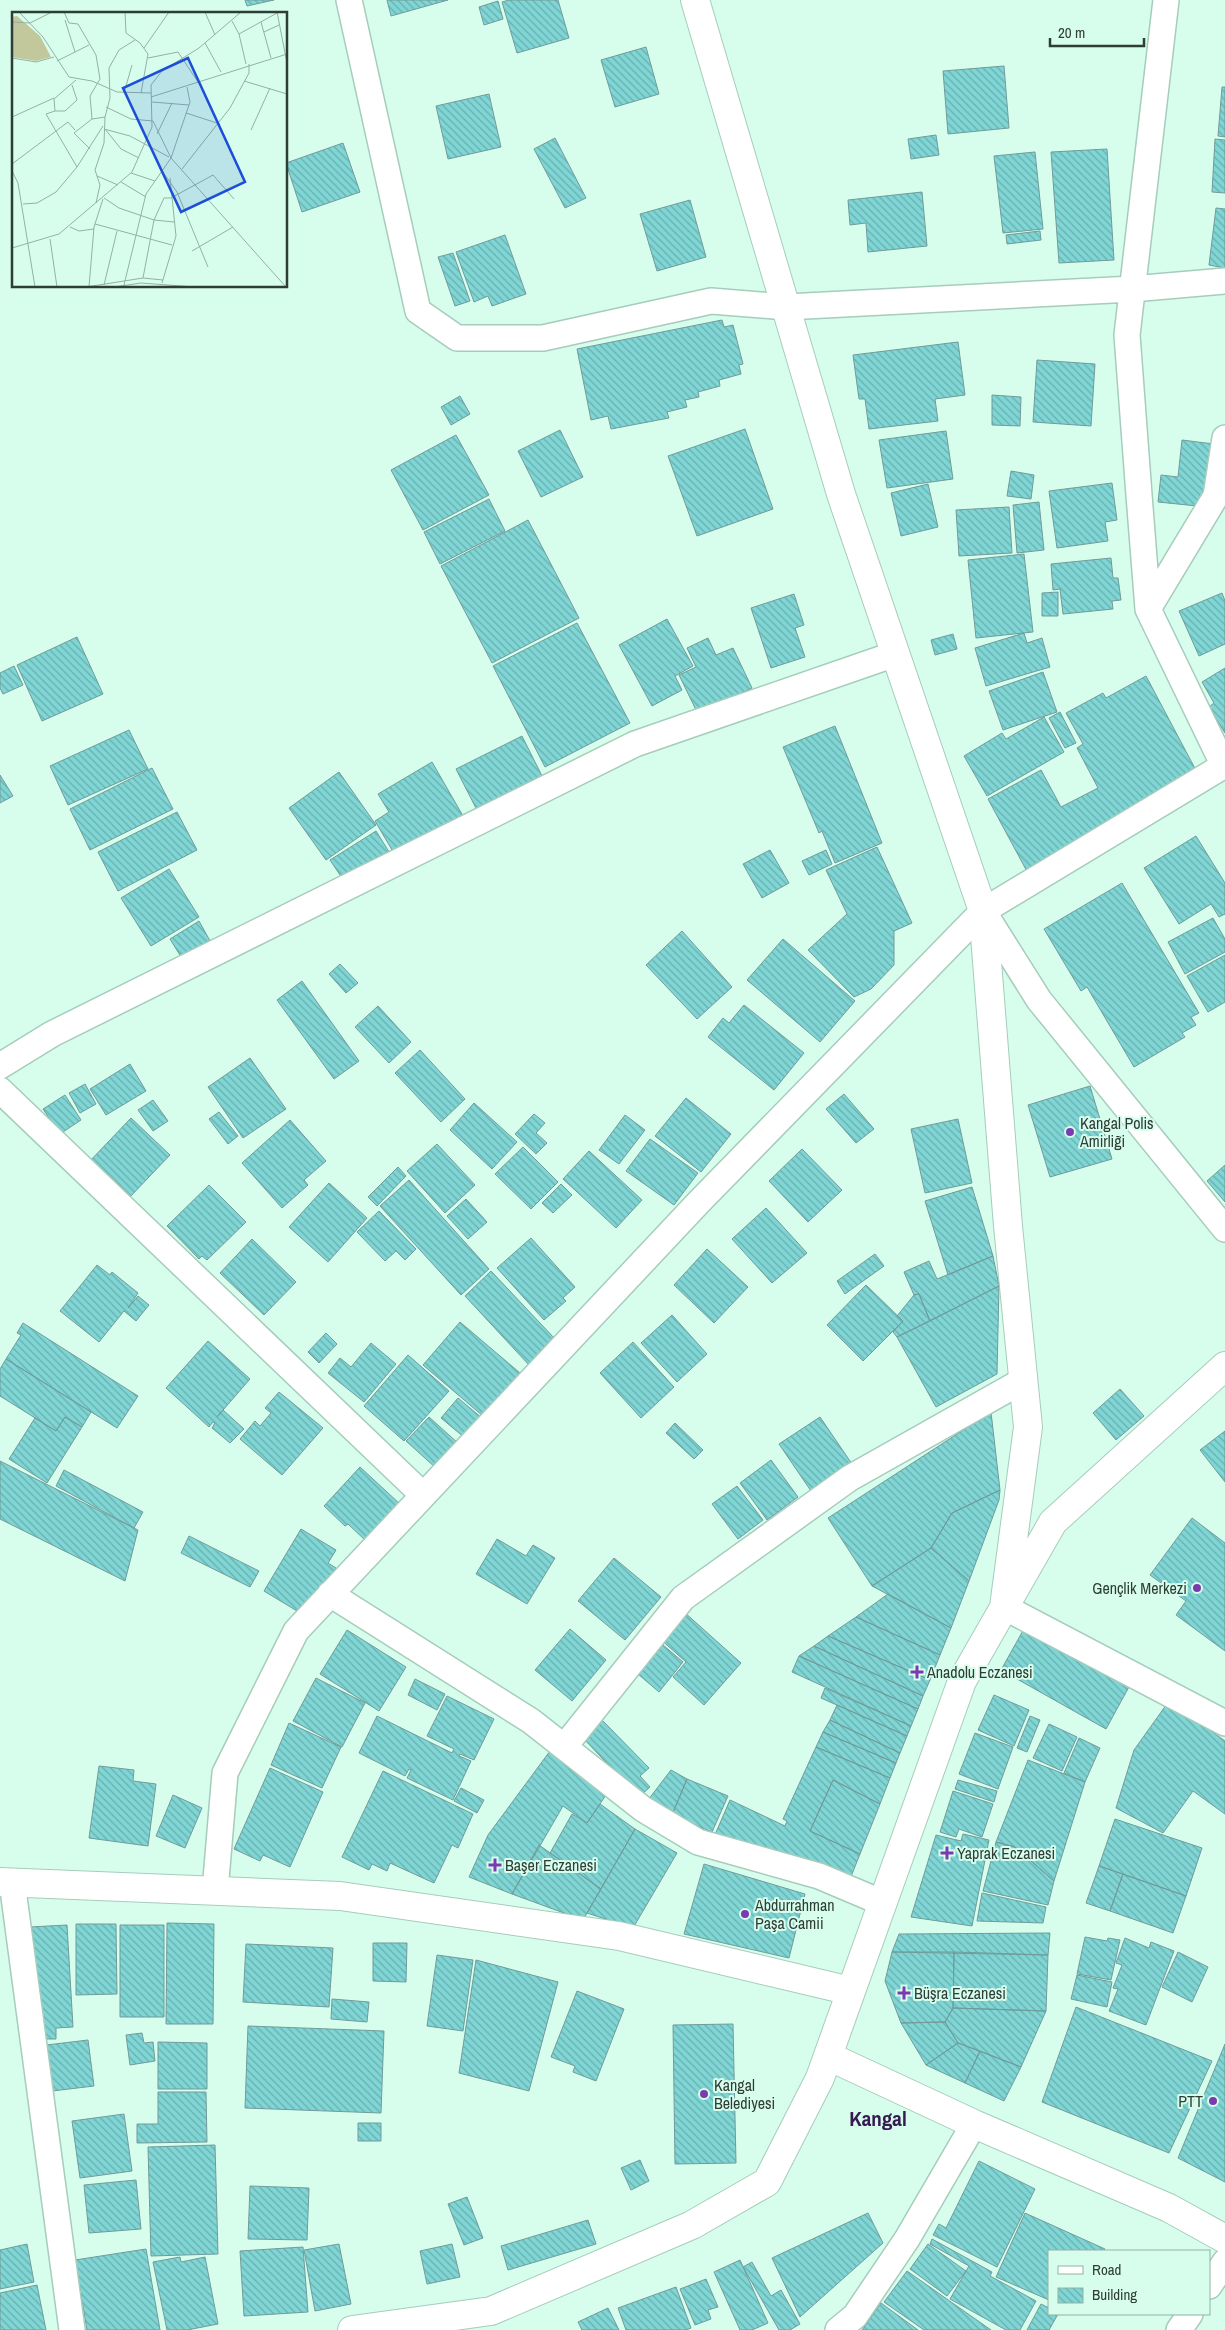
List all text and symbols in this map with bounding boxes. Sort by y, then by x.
inset map [12,12,288,288]
scale bar [1050,15,1144,47]
text: 20 m [1058,22,1085,43]
place label: Kangal Polis Amirliği [1079,1112,1154,1152]
marker: Kangal Polis Amirliği [1064,1126,1076,1138]
place label: Gençlik Merkezi [1092,1577,1187,1599]
marker: Gençlik Merkezi [1191,1582,1203,1594]
place label: Anadolu Eczanesi [926,1661,1033,1683]
marker: Anadolu Eczanesi [911,1666,923,1678]
place label: Yaprak Eczanesi [957,1842,1055,1864]
marker: Yaprak Eczanesi [941,1847,953,1859]
place label: Başer Eczanesi [505,1854,597,1876]
marker: Başer Eczanesi [489,1859,501,1871]
place label: Abdurrahman Paşa Camii [754,1894,835,1934]
marker: Abdurrahman Paşa Camii [739,1908,751,1920]
place label: Büşra Eczanesi [914,1982,1006,2004]
marker: Büşra Eczanesi [898,1987,910,1999]
place label: Kangal Belediyesi [714,2074,775,2114]
marker: Kangal Belediyesi [698,2088,710,2100]
place label: PTT [1178,2090,1203,2112]
marker: PTT [1207,2095,1219,2107]
district label: Kangal [849,2104,907,2133]
legend [1048,2250,1210,2315]
text: Road [1092,2259,1121,2280]
text: Building [1092,2284,1137,2305]

